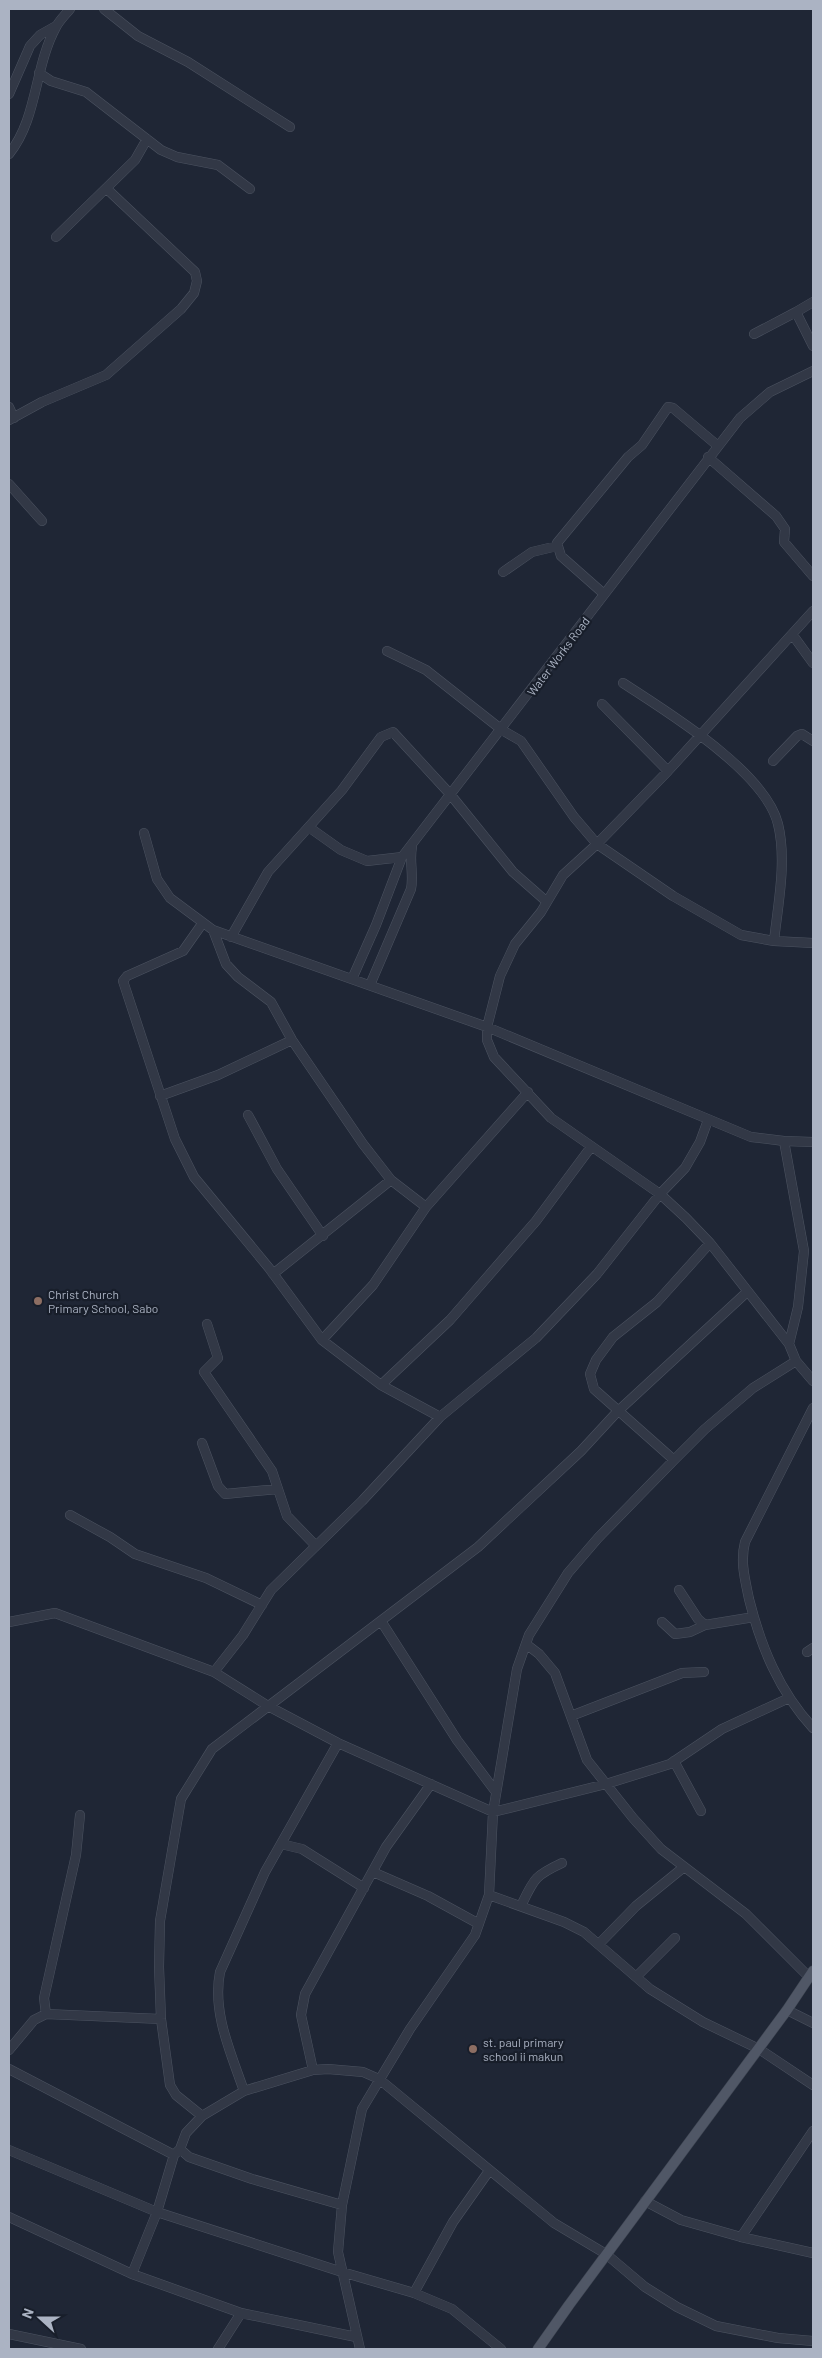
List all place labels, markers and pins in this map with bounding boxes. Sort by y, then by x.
place label: Christ Church Primary School, Sabo [48,1287,158,1315]
marker: Christ Church Primary School, Sabo [32,1295,44,1307]
place label: st. paul primary school ii makun [483,2035,564,2063]
marker: st. paul primary school ii makun [467,2043,479,2055]

